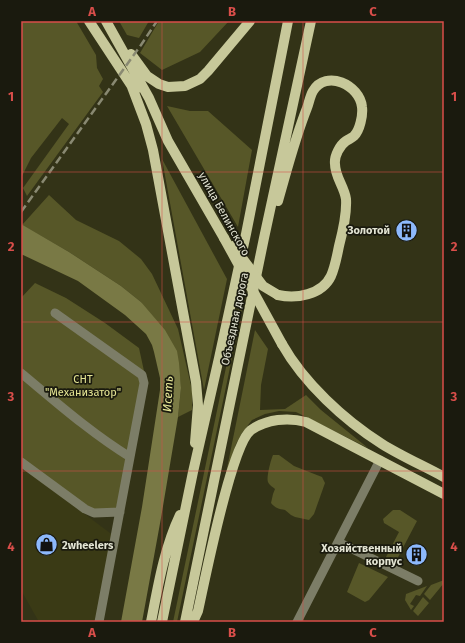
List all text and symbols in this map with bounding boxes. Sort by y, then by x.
text: A [87,4,96,19]
text: B [228,4,236,19]
text: C [369,4,377,19]
text: 1 [8,89,14,104]
text: 1 [451,89,457,104]
street label: улица Белинского [196,170,252,258]
building icon: Золотой [393,217,419,243]
place label: Золотой [346,224,390,237]
text: 2 [8,239,15,254]
text: 2 [451,239,458,254]
street label: Объездная дорога [219,271,251,367]
park label: СНТ "Механизатор" [45,373,121,399]
water label: Исеть [160,376,176,412]
text: 3 [7,389,15,404]
text: 3 [450,389,458,404]
shop icon: 2wheelers [33,532,59,558]
text: 4 [7,539,15,554]
place label: 2wheelers [62,539,114,552]
text: 4 [450,539,458,554]
building icon: Хозяйственный корпус [404,541,430,567]
place label: Хозяйственный корпус [320,542,403,568]
text: A [87,625,96,640]
text: B [228,625,236,640]
text: C [369,625,377,640]

